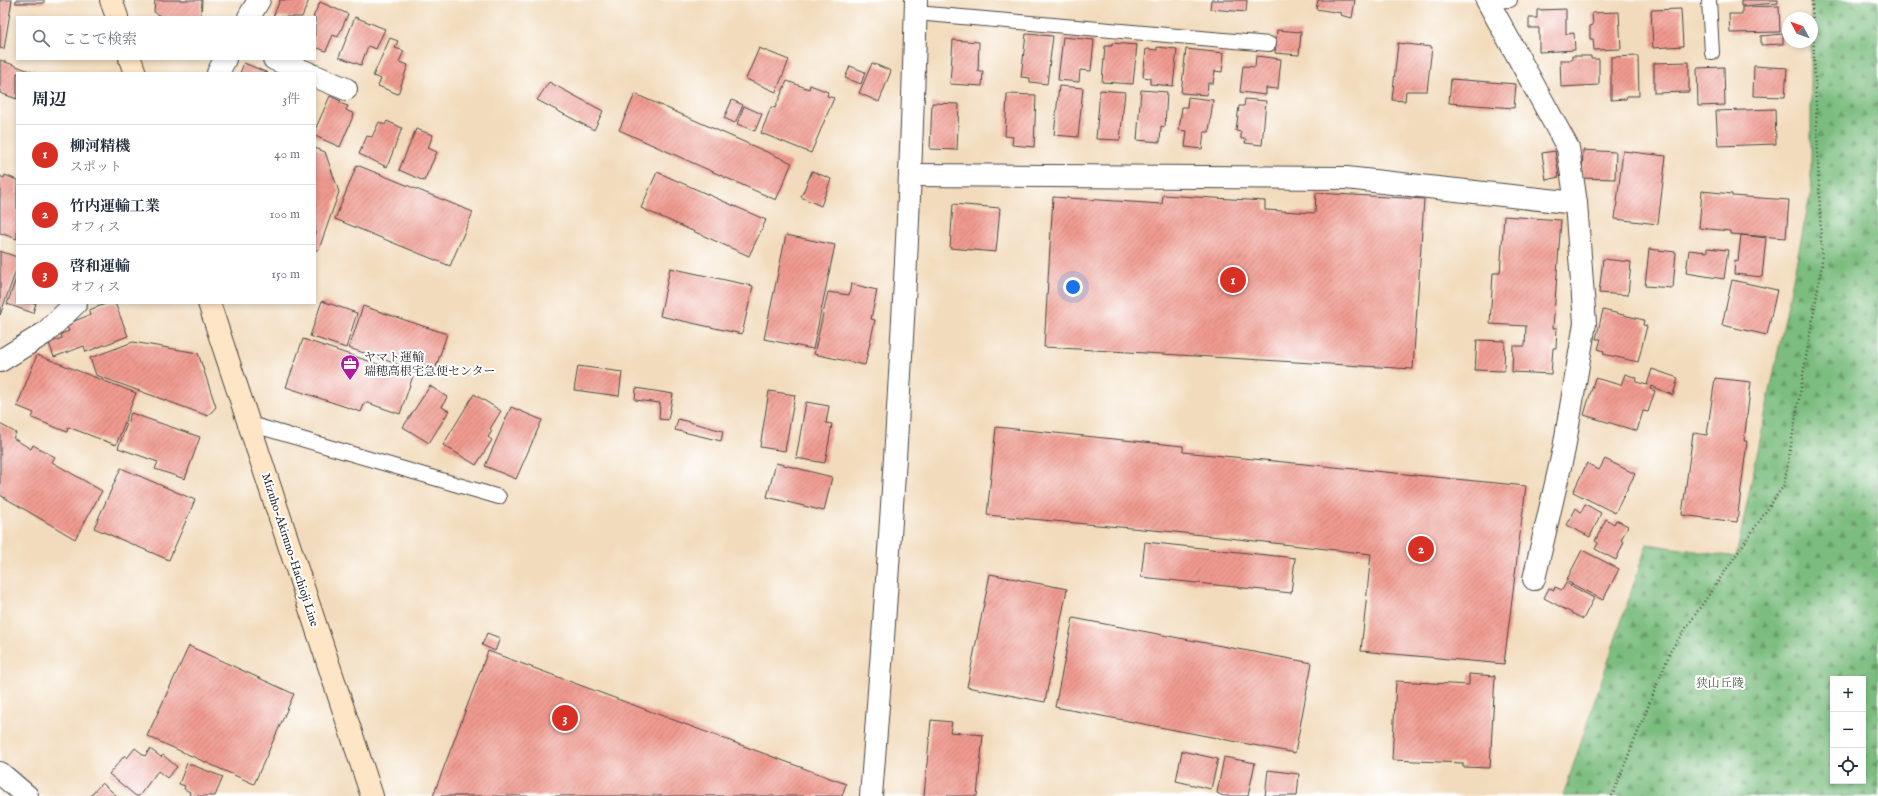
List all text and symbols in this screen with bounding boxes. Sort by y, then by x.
north arrow [1782,12,1818,48]
search box [16,16,316,60]
icon: search [30,27,52,49]
text: ここで検索 [62,30,137,49]
text: 周辺 [32,90,66,111]
text: 3件 [282,91,300,108]
text: 柳河精機 [70,137,130,156]
text: 1 [43,146,47,163]
text: 40 m [274,146,300,163]
text: スポット [70,159,122,176]
text: 竹内運輸工業 [70,197,160,216]
text: 2 [42,206,48,223]
text: 100 m [270,206,300,223]
text: オフィス [70,219,121,236]
text: 啓和運輸 [70,257,130,276]
pin: 1 [1220,265,1246,295]
text: 3 [43,266,47,283]
text: 150 m [271,266,300,283]
your location [1063,277,1083,297]
text: オフィス [70,279,121,296]
place label: ヤマト運輸 瑞穂高根宅急便センター [364,350,496,379]
office icon: ヤマト運輸 瑞穂高根宅急便センター [339,353,361,381]
street label: Mizuho-Akiruno-Hachioji Line [258,471,322,629]
pin: 2 [1408,534,1434,564]
park label: 狭山丘陵 [1696,676,1744,691]
map controls [1830,676,1866,784]
button: + [1830,676,1866,712]
pin: 3 [552,703,578,733]
button: − [1830,712,1866,748]
button: locate [1830,748,1866,784]

